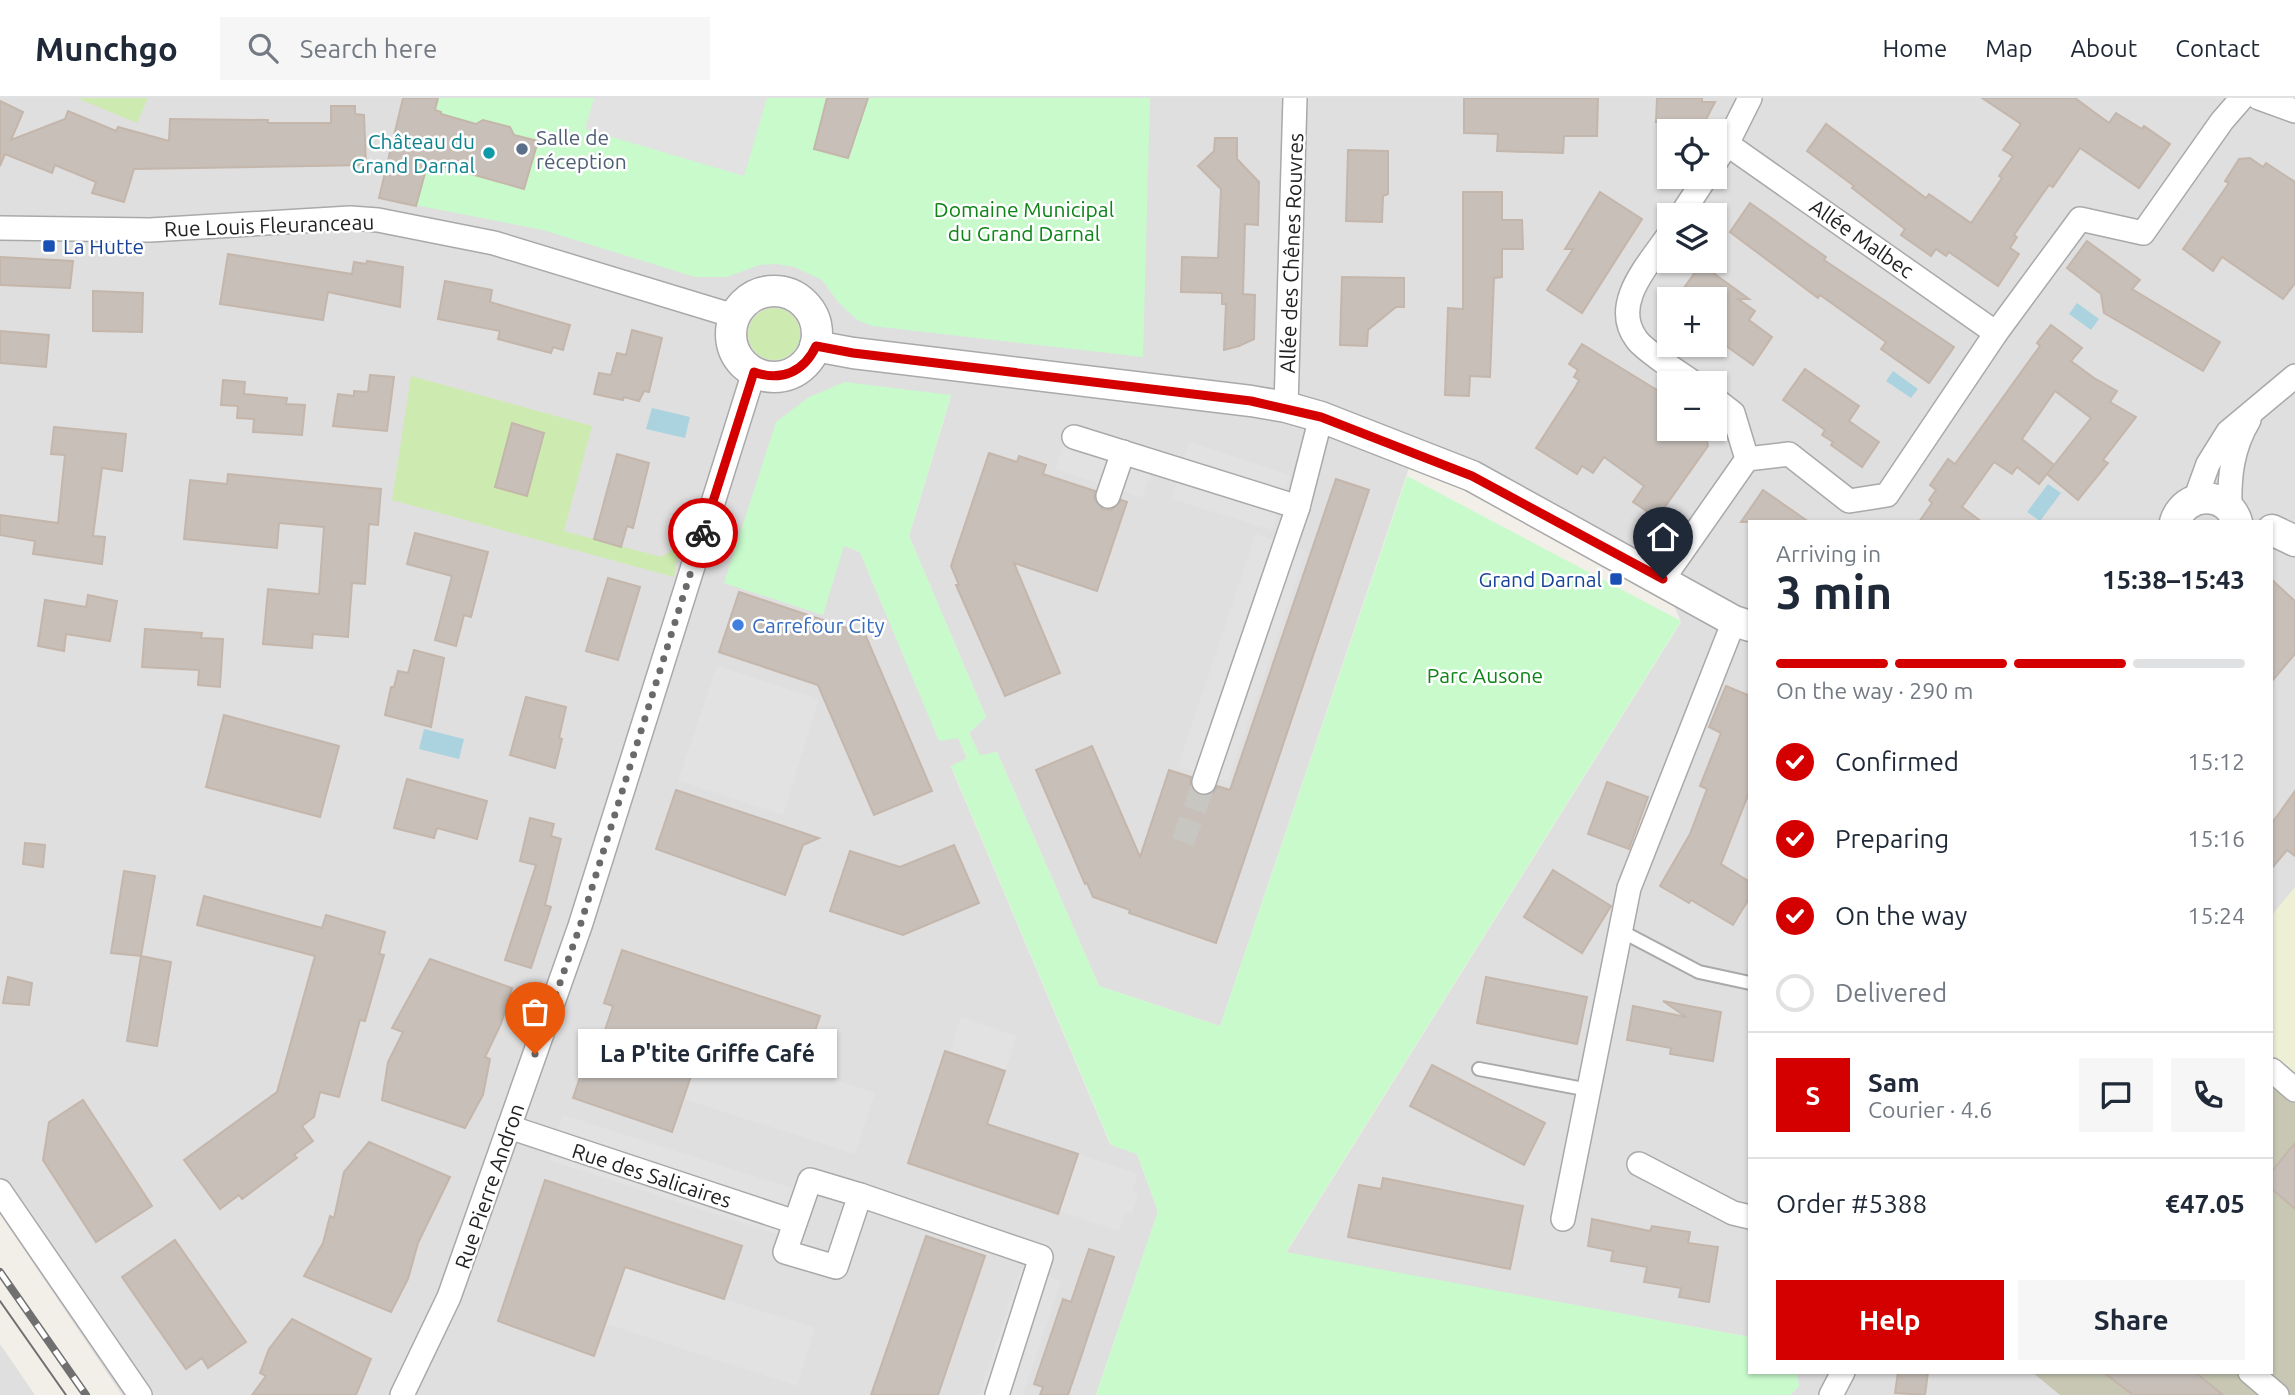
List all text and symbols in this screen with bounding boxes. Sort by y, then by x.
search box [220,17,710,80]
icon: search [244,29,282,67]
text: Munchgo [35,30,178,67]
text: Search here [300,34,437,63]
text: Home [1882,35,1947,62]
text: Map [1985,35,2032,62]
text: About [2070,35,2137,62]
text: Contact [2175,35,2260,62]
map controls [1657,119,1727,441]
button: locate [1657,119,1727,189]
place label: Salle de réception [536,125,627,173]
place label: Château du Grand Darnal [351,129,475,177]
street label: Allée des Chênes Rouvres [1275,132,1307,374]
marker: Salle de réception [514,141,530,157]
marker: Château du Grand Darnal [481,145,497,161]
street label: Allée Malbec [1806,194,1919,283]
park label: Domaine Municipal du Grand Darnal [934,197,1114,245]
button: layers [1657,203,1727,273]
street label: Rue Louis Fleuranceau [163,209,375,241]
place label: La Hutte [63,234,144,258]
marker: La Hutte [41,238,57,254]
button: + [1657,287,1727,357]
button: − [1657,371,1727,441]
courier [668,498,738,568]
pin [1633,507,1693,579]
icon: bike [684,514,722,552]
icon: home [1644,518,1682,556]
text: Arriving in [1776,541,1881,566]
text: 15:38–15:43 [2102,565,2245,594]
text: 3 min [1776,566,1892,618]
place label: Grand Darnal [1478,567,1602,591]
marker: Grand Darnal [1608,571,1624,587]
place label: Carrefour City [752,613,885,637]
marker: Carrefour City [730,617,746,633]
park label: Parc Ausone [1427,663,1543,687]
text: On the way · 290 m [1776,678,1973,703]
icon: check [1776,743,1814,781]
text: Confirmed [1835,747,1959,776]
text: 15:12 [2187,749,2245,774]
icon: check [1776,820,1814,858]
text: Preparing [1835,824,1949,853]
text: 15:16 [2187,826,2245,851]
icon: check [1776,897,1814,935]
text: On the way [1835,901,1967,930]
text: 15:24 [2187,903,2245,928]
text: Delivered [1835,978,1947,1007]
pin [505,982,565,1054]
icon: bag [516,993,554,1031]
callout: La P'tite Griffe Café [577,1030,836,1079]
text: La P'tite Griffe Café [600,1041,815,1066]
button: chat [2079,1058,2153,1132]
button: phone [2171,1058,2245,1132]
text: Sam [1868,1068,1920,1097]
text: S [1806,1081,1820,1110]
text: Courier · 4.6 [1868,1097,1992,1122]
street label: Rue Pierre Andron [449,1100,529,1272]
street label: Rue des Salicaires [569,1138,735,1212]
text: Order #5388 [1776,1189,1927,1218]
text: €47.05 [2165,1189,2245,1218]
button: Help [1776,1280,2004,1360]
button: Share [2018,1280,2245,1360]

